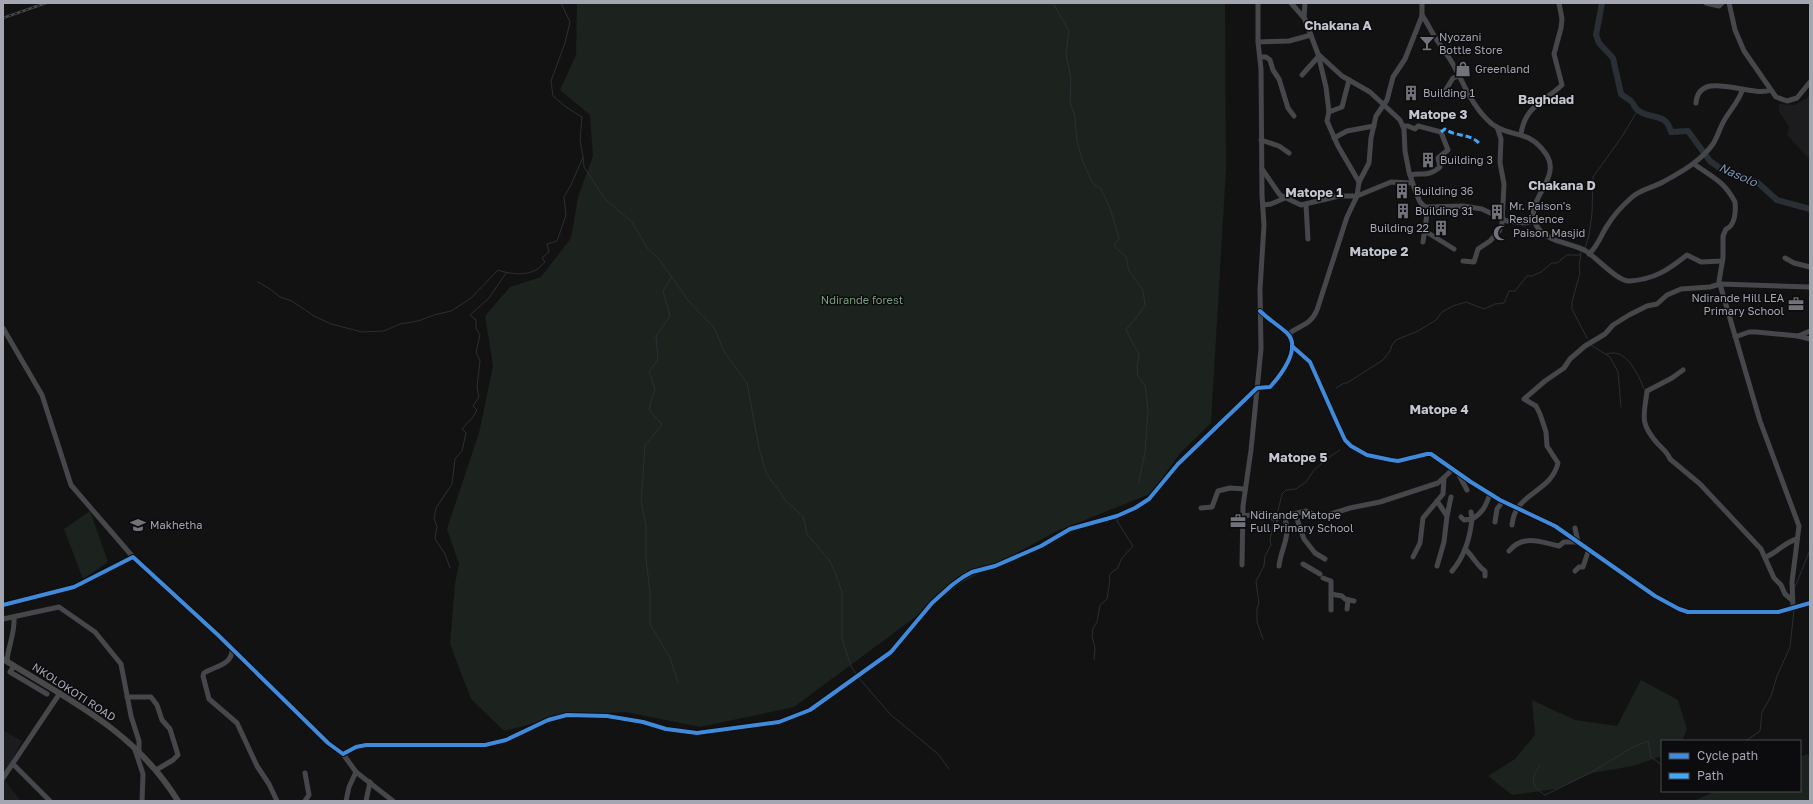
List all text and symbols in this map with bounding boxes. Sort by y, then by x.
district label: Chakana A [1304,17,1372,33]
place label: Nyozani Bottle Store [1439,30,1503,56]
bar icon: Nyozani Bottle Store [1418,34,1436,52]
shop icon: Greenland [1454,60,1472,78]
place label: Greenland [1475,62,1530,75]
building icon: Building 1 [1402,84,1420,102]
place label: Building 1 [1423,86,1475,99]
district label: Baghdad [1518,91,1574,107]
district label: Matope 3 [1409,106,1468,122]
building icon: Building 3 [1419,151,1437,169]
place label: Building 3 [1440,153,1493,166]
water label: Nasolo [1717,159,1760,190]
district label: Chakana D [1528,177,1596,193]
building icon: Building 36 [1393,182,1411,200]
district label: Matope 1 [1285,184,1343,200]
place label: Building 36 [1414,184,1474,197]
place label: Mr. Paison's Residence [1509,199,1571,225]
building icon: Building 31 [1394,202,1412,220]
building icon: Mr. Paison's Residence [1488,203,1506,221]
place label: Building 31 [1415,204,1473,217]
building icon: Building 22 [1432,219,1450,237]
place label: Building 22 [1370,221,1429,234]
mosque icon: Paison Masjid [1492,224,1510,242]
place label: Paison Masjid [1513,226,1585,239]
district label: Matope 2 [1350,243,1409,259]
place label: Ndirande Hill LEA Primary School [1691,291,1785,317]
park label: Ndirande forest [821,293,903,306]
office icon: Ndirande Hill LEA Primary School [1787,295,1805,313]
district label: Matope 4 [1409,401,1469,417]
district label: Matope 5 [1269,449,1328,465]
place label: Ndirande Matope Full Primary School [1250,508,1354,534]
office icon: Ndirande Matope Full Primary School [1229,512,1247,530]
school or university icon: Makhetha [129,516,147,534]
place label: Makhetha [150,518,202,531]
street label: NKOLOKOTI ROAD [30,660,119,724]
legend [1661,740,1801,792]
text: Cycle path [1697,748,1758,763]
text: Path [1697,768,1724,783]

